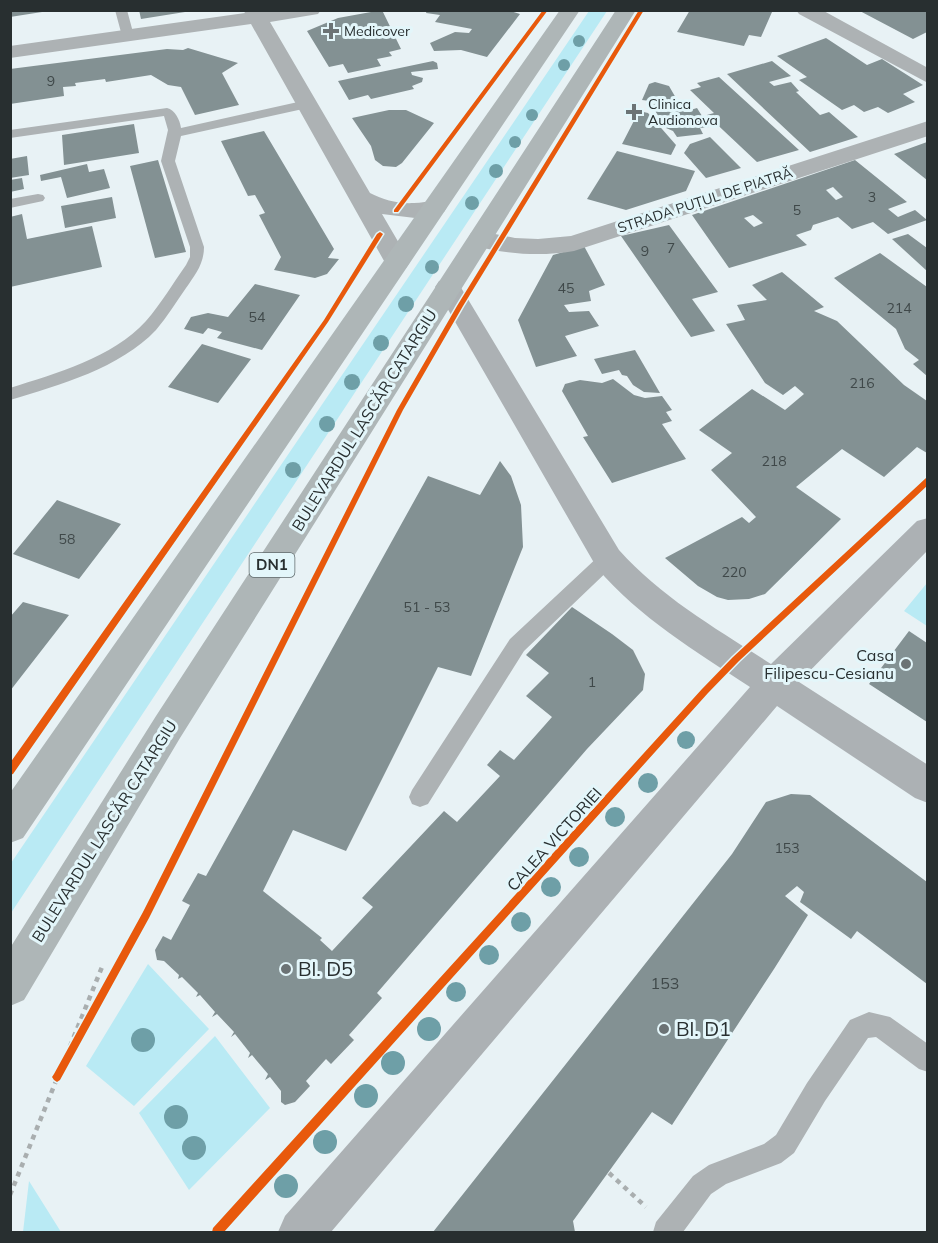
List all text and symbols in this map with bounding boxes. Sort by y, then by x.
marker: Medicover [322,22,340,40]
place label: Medicover [344,22,411,40]
house number: 9 [47,72,55,90]
place label: Clinica Audionova [648,95,718,129]
marker: Clinica Audionova [625,103,643,121]
street label: STRADA PUȚUL DE PIATRĂ [615,163,795,237]
house number: 3 [868,188,876,206]
house number: 5 [793,201,801,219]
house number: 7 [667,239,675,257]
house number: 9 [641,242,649,260]
house number: 45 [558,279,574,297]
house number: 214 [886,299,912,317]
street label: BULEVARDUL LASCĂR CATARGIU [287,305,441,535]
house number: 54 [249,308,266,326]
house number: 216 [849,374,875,392]
house number: 218 [761,452,787,470]
house number: 58 [59,530,75,548]
road number: DN1 [250,553,294,577]
house number: 220 [721,563,747,581]
house number: 51 - 53 [404,598,450,616]
place label: Casa Filipescu-Cesianu [764,645,894,683]
marker: Casa Filipescu-Cesianu [899,657,913,671]
house number: 1 [588,673,596,691]
street label: BULEVARDUL LASCĂR CATARGIU [27,716,181,946]
street label: CALEA VICTORIEI [502,783,606,895]
house number: 153 [774,839,800,857]
place label: Bl. D5 [298,956,353,981]
marker: Bl. D5 [279,962,293,976]
house number: 153 [651,973,679,993]
place label: Bl. D1 [676,1016,731,1041]
marker: Bl. D1 [657,1022,671,1036]

